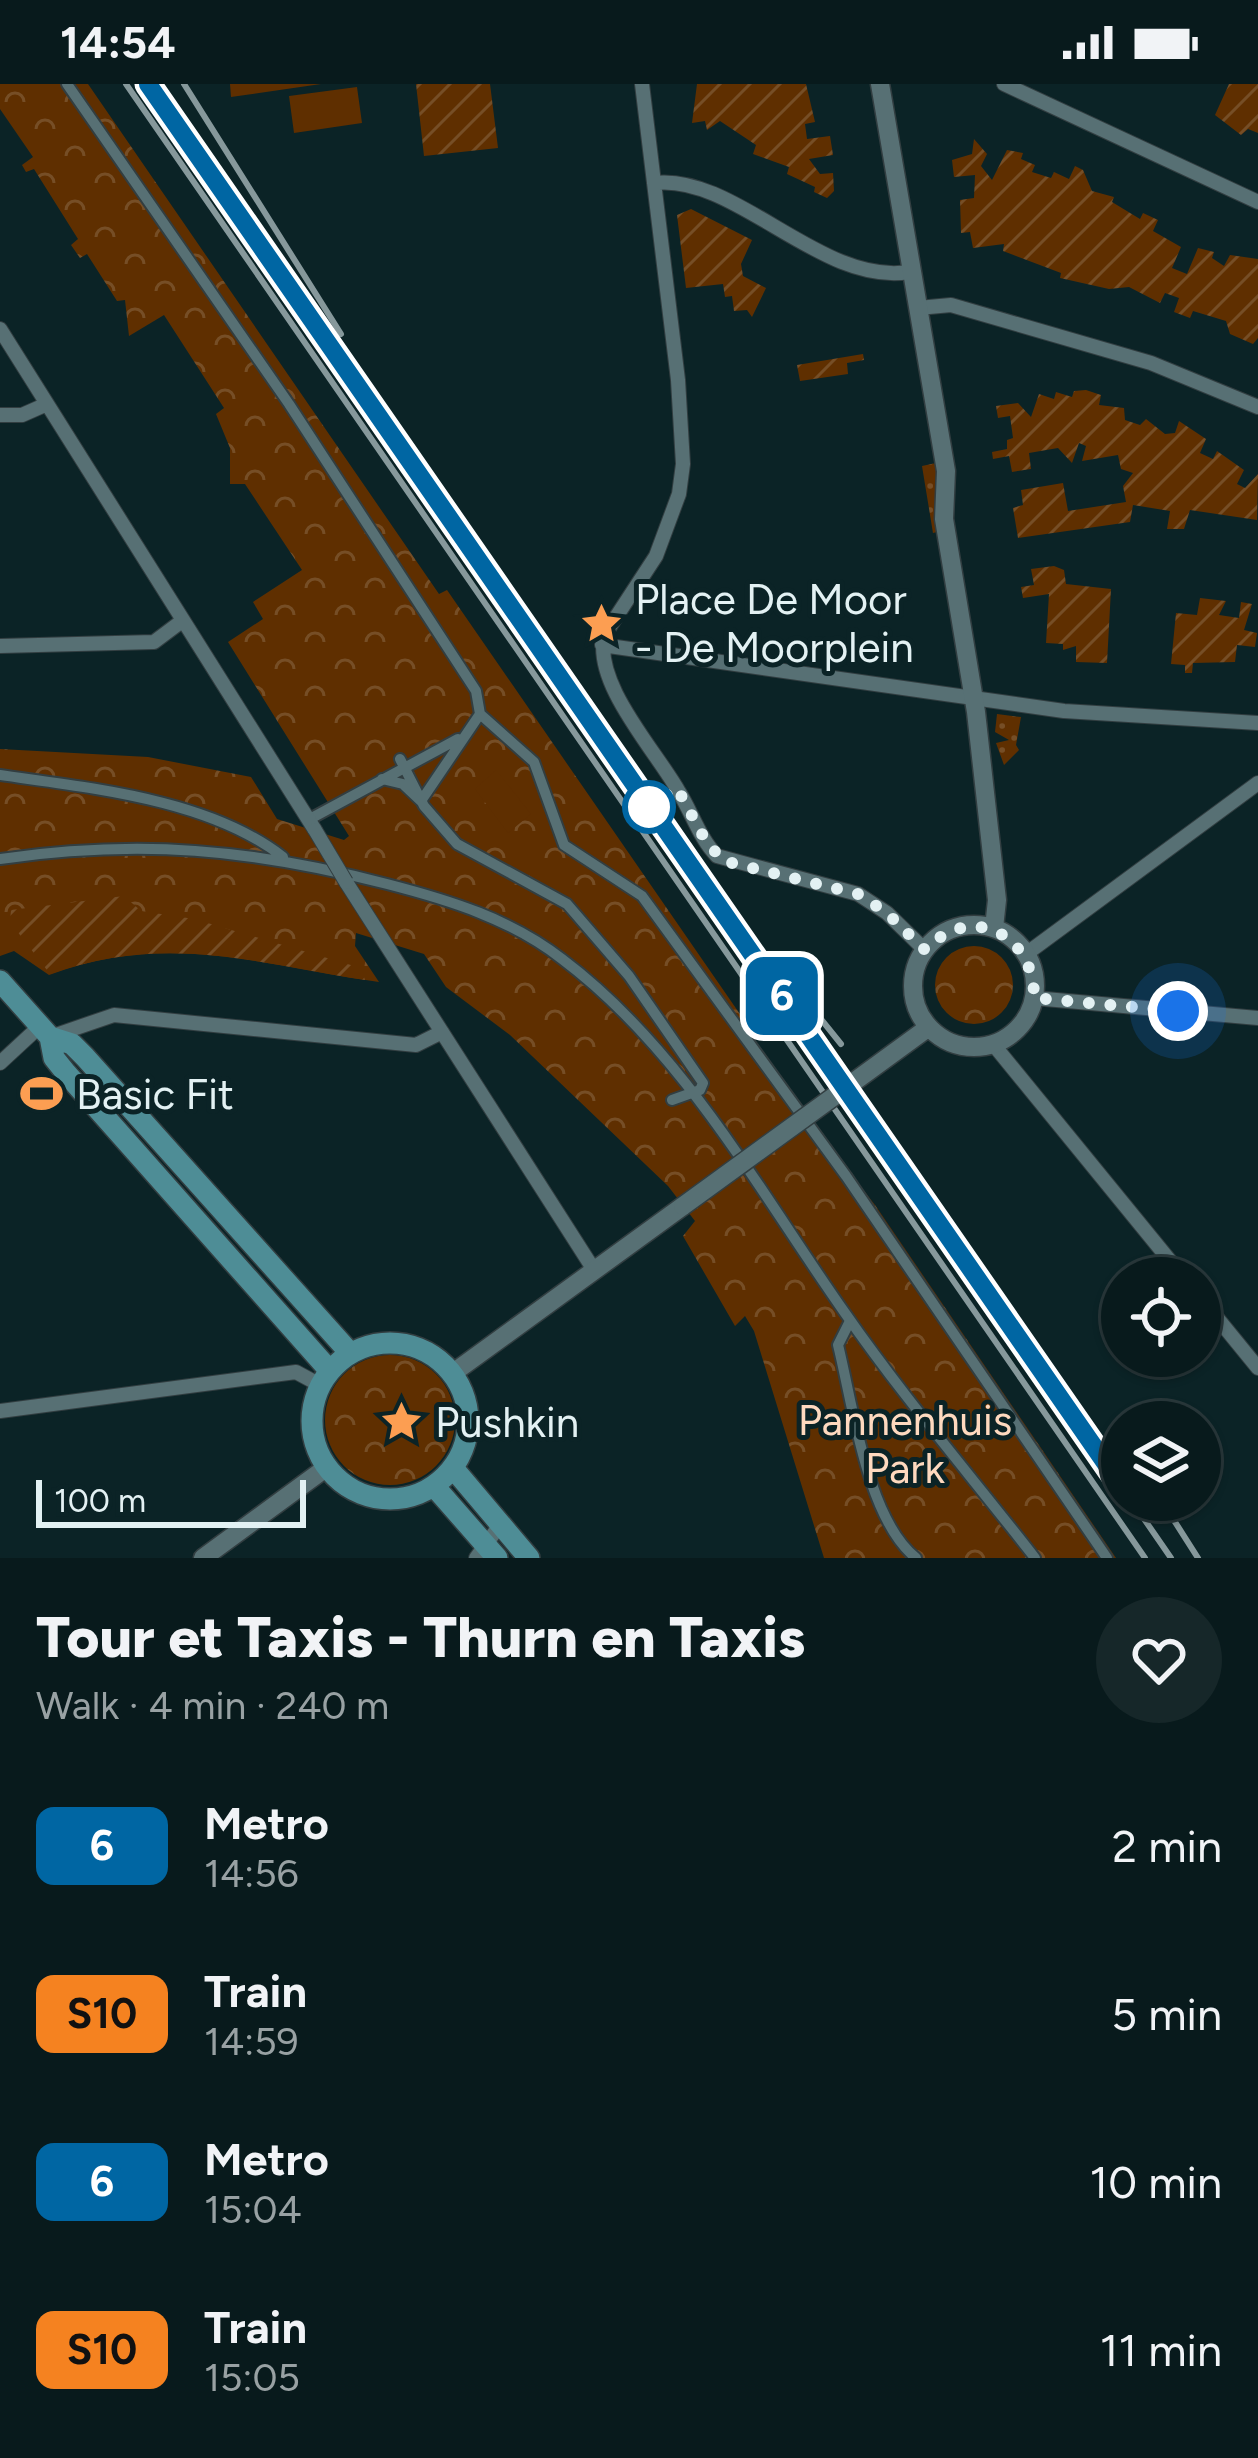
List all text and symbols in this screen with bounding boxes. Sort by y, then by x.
text: 14:54 [60,15,176,69]
place label: Place De Moor - De Moorplein [635,574,914,673]
place icon: Place De Moor - De Moorplein [578,600,624,646]
unlabelled marker [624,782,674,832]
line badge: 6 [743,957,821,1035]
text: 6 [770,970,794,1021]
your location [1148,981,1208,1041]
place label: Basic Fit [76,1069,234,1120]
sports icon: Basic Fit [19,1071,65,1117]
map controls [1101,1257,1221,1521]
button: locate [1101,1257,1221,1377]
park label: Pannenhuis Park [798,1395,1012,1494]
place label: Pushkin [435,1397,579,1448]
place icon: Pushkin [378,1399,424,1445]
button: layers [1101,1401,1221,1521]
scale bar [36,1474,306,1527]
text: 100 m [54,1481,146,1520]
button: heart [1096,1597,1222,1723]
text: Tour et Taxis - Thurn en Taxis [36,1603,805,1671]
text: Walk · 4 min · 240 m [36,1682,389,1729]
text: Metro [204,1796,329,1850]
text: 2 min [1112,1819,1222,1873]
text: 6 [90,1820,114,1871]
text: 14:56 [204,1850,299,1897]
text: Train [204,1964,307,2018]
text: 5 min [1111,1987,1222,2041]
text: S10 [67,1988,137,2039]
text: 14:59 [204,2018,299,2065]
text: Metro [204,2132,329,2186]
text: 10 min [1090,2155,1222,2209]
text: 6 [90,2156,114,2207]
text: 15:04 [204,2186,302,2233]
text: Train [204,2300,307,2354]
text: 11 min [1100,2323,1222,2377]
text: S10 [67,2324,137,2375]
text: 15:05 [204,2354,300,2401]

